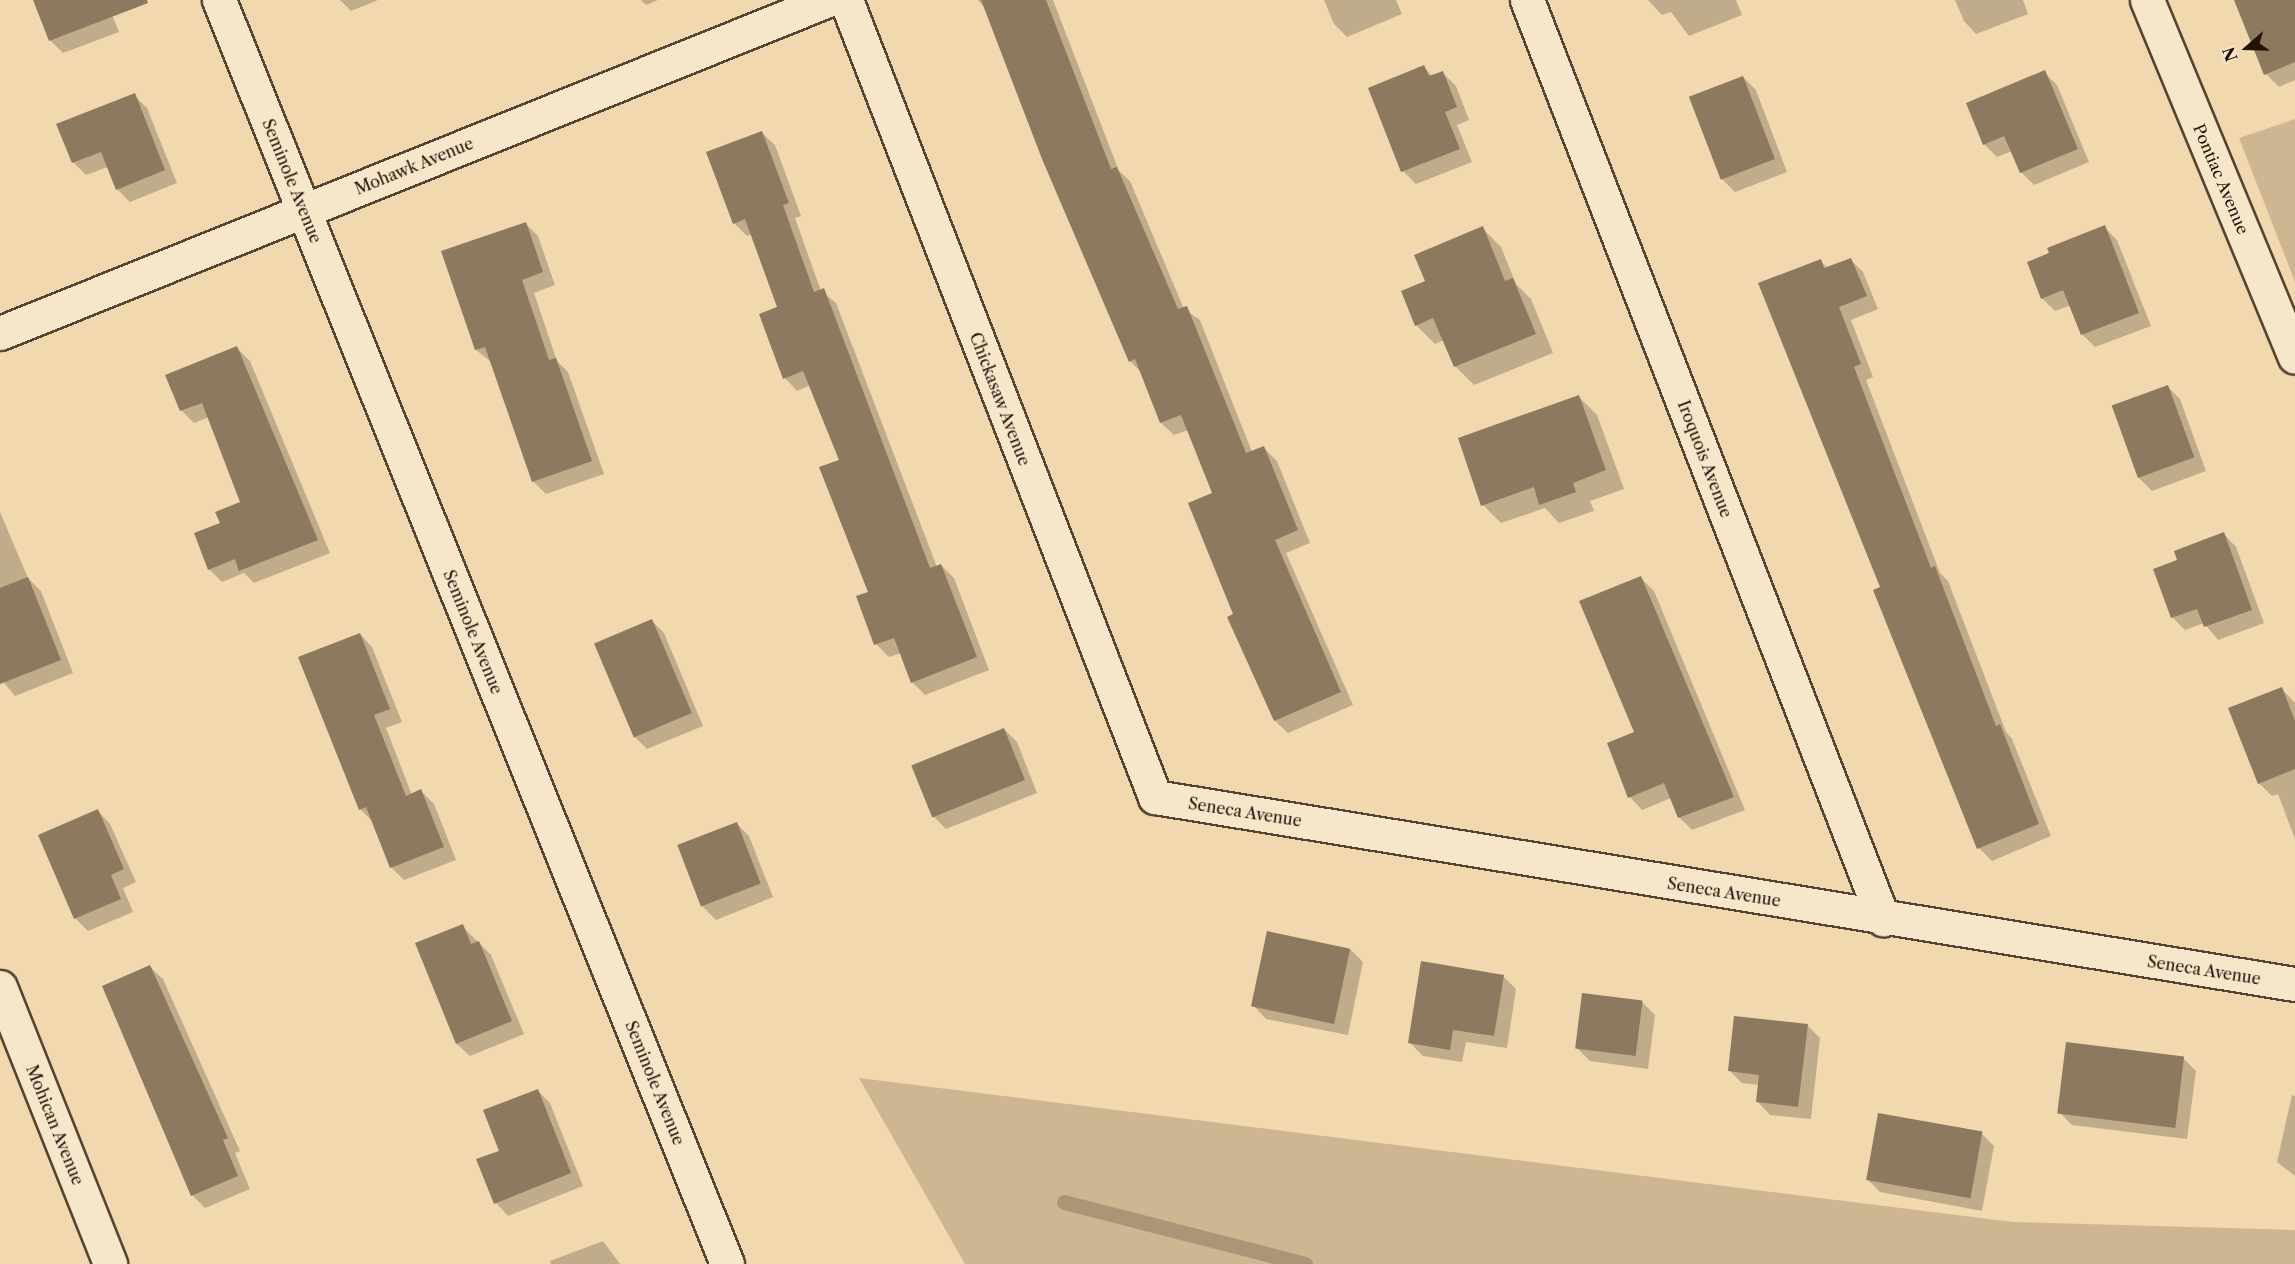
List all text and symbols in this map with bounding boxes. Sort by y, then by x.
north arrow [2217,18,2277,78]
text: N [2218,44,2242,64]
street label: Seminole Avenue [258,116,326,246]
street label: Pontiac Avenue [2189,121,2253,237]
street label: Mohawk Avenue [351,133,477,199]
street label: Chickasaw Avenue [966,329,1034,469]
street label: Iroquois Avenue [1674,397,1736,521]
street label: Seminole Avenue [439,567,507,697]
street label: Seneca Avenue [1186,793,1304,831]
street label: Seneca Avenue [1665,873,1783,911]
street label: Seneca Avenue [2145,951,2263,989]
street label: Seminole Avenue [621,1018,689,1148]
street label: Mohican Avenue [22,1062,88,1188]

